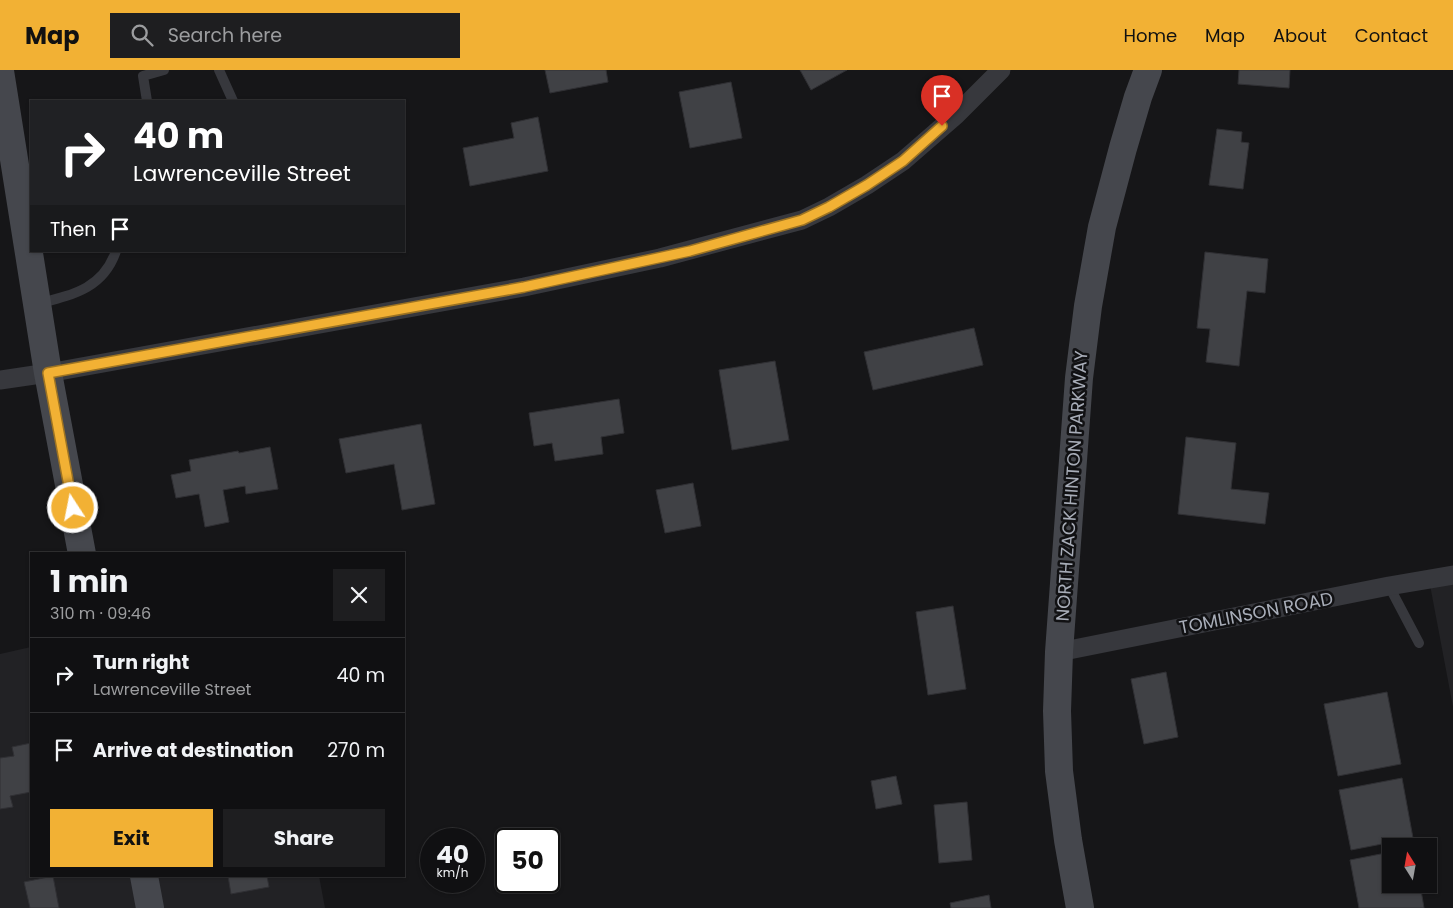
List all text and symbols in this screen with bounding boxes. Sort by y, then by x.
search box [110,13,460,58]
text: Map [25,19,80,52]
icon: search [128,21,156,49]
text: Search here [168,22,282,49]
text: Home [1123,23,1177,48]
text: Map [1205,23,1245,48]
text: About [1273,23,1327,48]
text: Contact [1355,23,1428,48]
pin [921,75,963,126]
icon: arrive [928,82,956,110]
text: 40 m [133,111,224,160]
icon: right [50,120,115,185]
text: Lawrenceville Street [133,158,351,189]
icon: arrive [106,215,134,243]
text: Then [50,216,96,243]
street label: NORTH ZACK HINTON PARKWAY [1050,349,1093,622]
position arrow [46,481,98,533]
text: 1 min [50,560,128,603]
button: close [333,569,385,621]
street label: TOMLINSON ROAD [1177,585,1335,640]
text: 310 m · 09:46 [50,602,151,625]
text: Turn right [93,649,189,676]
icon: right [50,661,78,689]
text: 40 m [336,662,385,689]
text: Lawrenceville Street [93,678,251,701]
icon: arrive [50,736,78,764]
text: Arrive at destination [93,737,294,764]
text: 270 m [327,737,385,764]
button: Exit [50,809,213,867]
button: Share [223,809,385,867]
speed limit sign: 50 [495,828,560,893]
text: 40 [436,837,469,872]
north arrow [1382,838,1438,892]
map controls [1382,838,1437,893]
text: km/h [437,864,468,881]

